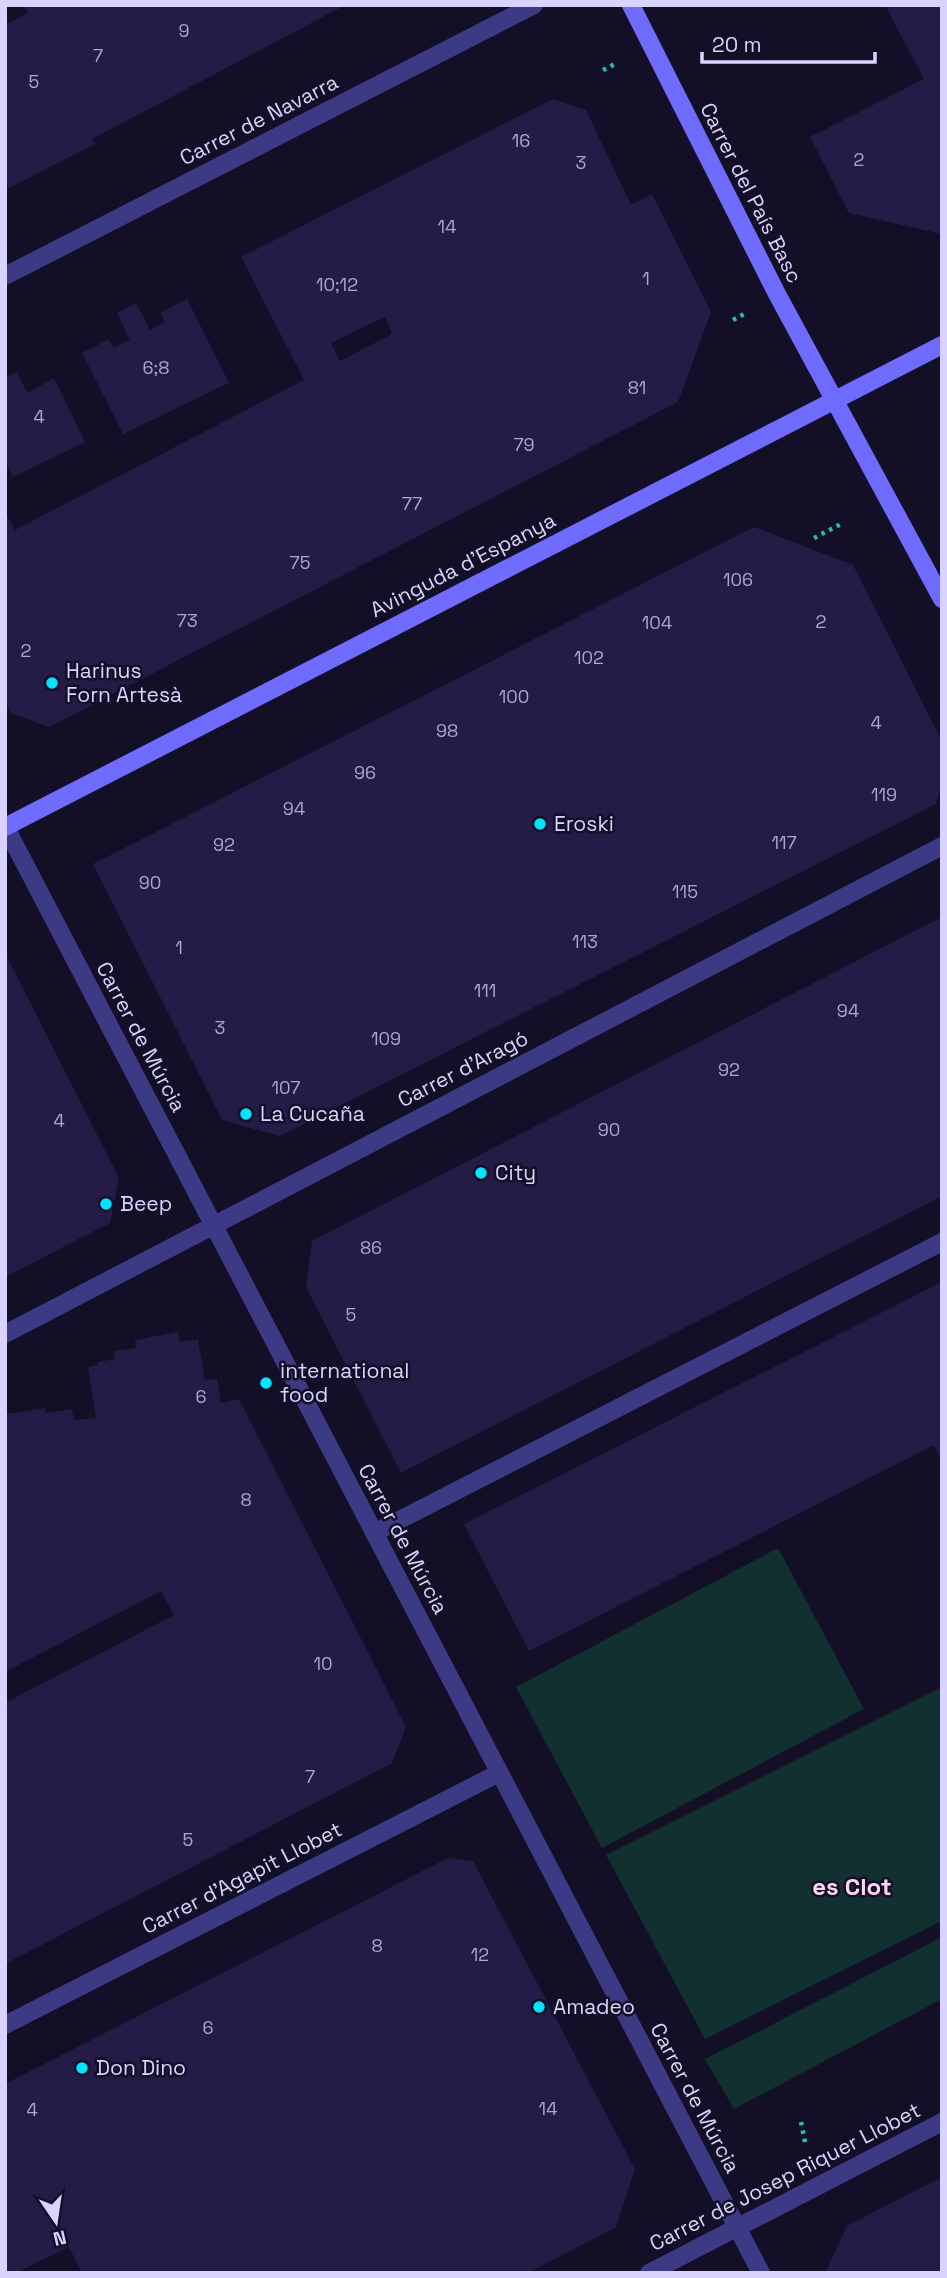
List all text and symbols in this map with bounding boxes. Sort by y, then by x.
house number: 9 [178,19,190,42]
scale bar [702,21,875,65]
text: 20 m [712,31,762,58]
house number: 7 [93,44,103,67]
street label: Carrer de Navarra [175,68,343,171]
house number: 5 [29,70,39,93]
street label: Carrer del País Basc [694,98,809,287]
house number: 16 [512,129,530,152]
house number: 2 [854,148,864,171]
house number: 3 [576,151,586,174]
house number: 14 [438,215,456,238]
house number: 1 [642,267,650,290]
house number: 10;12 [316,273,358,296]
house number: 6;8 [143,356,169,379]
house number: 81 [628,376,646,399]
house number: 4 [33,405,45,428]
house number: 79 [513,433,535,456]
house number: 77 [402,492,422,515]
street label: Avinguda d'Espanya [366,506,560,623]
house number: 75 [290,551,310,574]
house number: 106 [723,568,753,591]
house number: 73 [176,609,198,632]
house number: 2 [816,610,826,633]
house number: 104 [642,611,672,634]
house number: 2 [21,639,31,662]
house number: 102 [574,646,604,669]
place label: Harinus Forn Artesà [66,657,182,708]
marker: Harinus Forn Artesà [44,675,60,691]
house number: 100 [499,685,529,708]
house number: 4 [870,711,882,734]
house number: 98 [436,719,458,742]
house number: 96 [354,761,376,784]
house number: 119 [871,783,897,806]
house number: 94 [283,797,305,820]
place label: Eroski [554,810,614,837]
marker: Eroski [532,816,548,832]
house number: 117 [771,831,797,854]
house number: 92 [213,833,235,856]
house number: 90 [139,871,161,894]
house number: 115 [672,880,698,903]
house number: 113 [572,930,598,953]
house number: 1 [175,936,183,959]
street label: Carrer de Múrcia [90,957,192,1117]
house number: 111 [474,979,496,1002]
house number: 94 [837,999,859,1022]
house number: 3 [215,1016,225,1039]
street label: Carrer d'Aragó [393,1024,533,1113]
house number: 109 [371,1027,401,1050]
house number: 92 [718,1058,740,1081]
house number: 107 [272,1076,300,1099]
place label: La Cucaña [260,1100,365,1127]
marker: La Cucaña [238,1106,254,1122]
house number: 4 [53,1109,65,1132]
house number: 90 [598,1118,620,1141]
place label: City [495,1159,536,1186]
marker: City [473,1165,489,1181]
place label: Beep [120,1190,172,1217]
marker: Beep [98,1196,114,1212]
house number: 86 [360,1236,382,1259]
house number: 5 [346,1303,356,1326]
place label: international food [280,1357,410,1408]
marker: international food [258,1375,274,1391]
house number: 6 [195,1385,207,1408]
street label: Carrer de Múrcia [352,1459,454,1619]
house number: 8 [240,1488,252,1511]
house number: 10 [313,1652,333,1675]
house number: 7 [305,1765,315,1788]
street label: Carrer d'Agapit Llobet [137,1815,346,1940]
house number: 5 [183,1828,193,1851]
district label: es Clot [812,1871,892,1902]
house number: 8 [371,1934,383,1957]
house number: 12 [471,1943,489,1966]
place label: Amadeo [553,1993,635,2020]
marker: Amadeo [531,1999,547,2015]
house number: 6 [202,2016,214,2039]
street label: Carrer de Múrcia [644,2018,746,2178]
place label: Don Dino [96,2054,186,2081]
marker: Don Dino [74,2060,90,2076]
street label: Carrer de Josep Riquer Llobet [645,2096,925,2257]
house number: 14 [539,2097,557,2120]
house number: 4 [26,2098,38,2121]
north arrow [21,2187,91,2257]
text: N [51,2224,69,2252]

